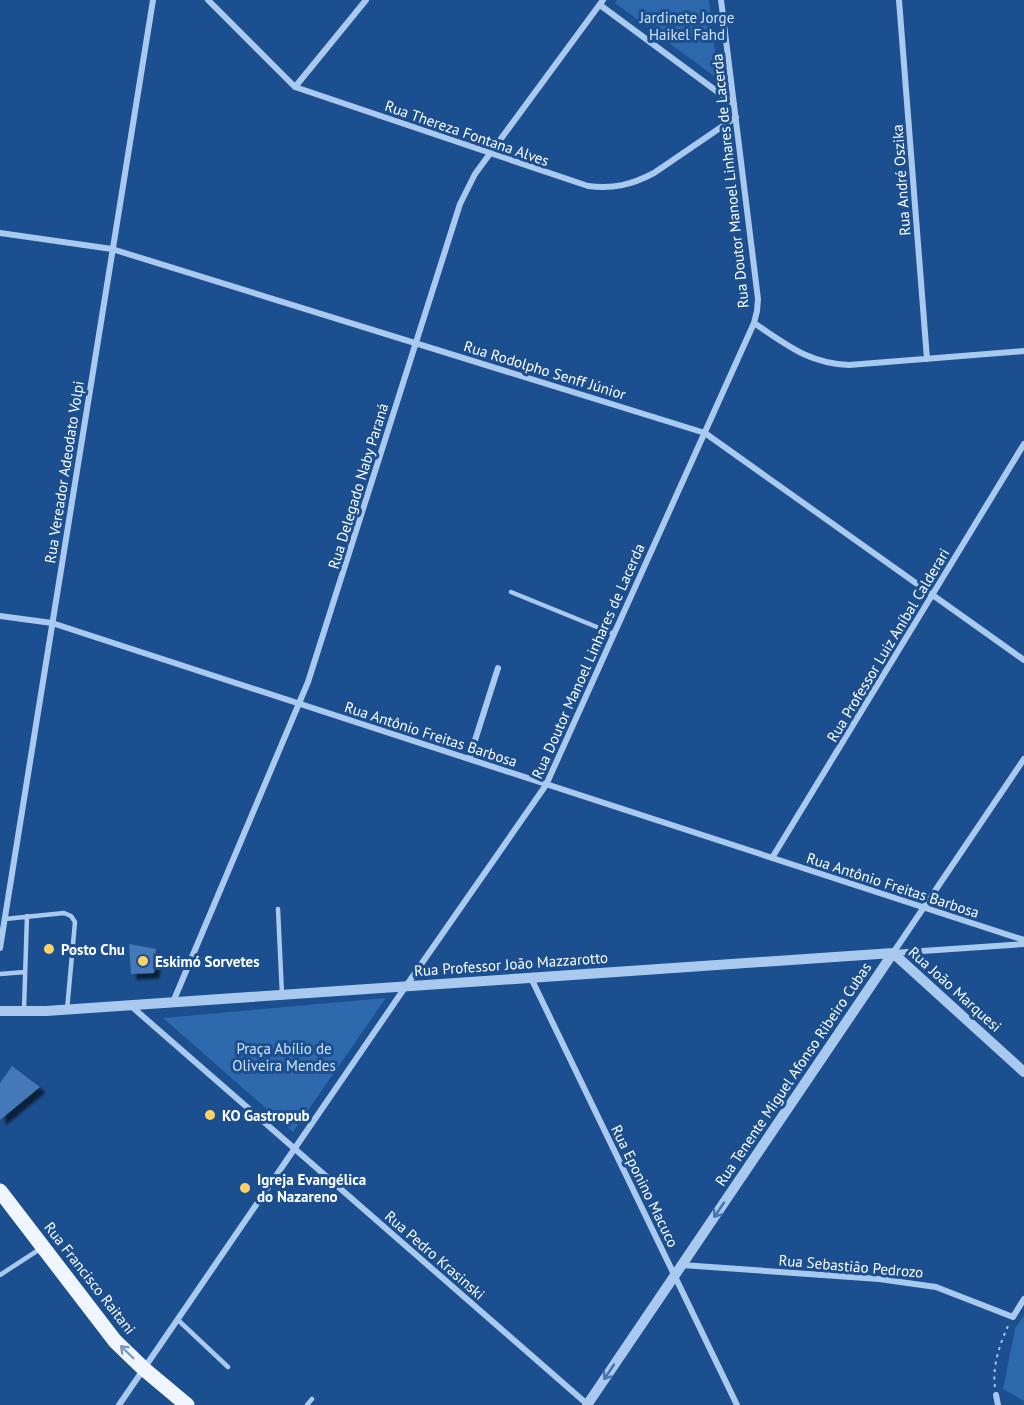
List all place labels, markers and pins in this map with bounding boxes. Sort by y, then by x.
place label: Posto Chu [61,940,125,959]
marker: Posto Chu [42,942,56,956]
place label: Eskimó Sorvetes [155,952,260,971]
marker: Eskimó Sorvetes [136,954,150,968]
place label: KO Gastropub [222,1106,310,1125]
marker: KO Gastropub [203,1108,217,1122]
place label: Igreja Evangélica do Nazareno [257,1170,366,1206]
marker: Igreja Evangélica do Nazareno [238,1181,252,1195]

